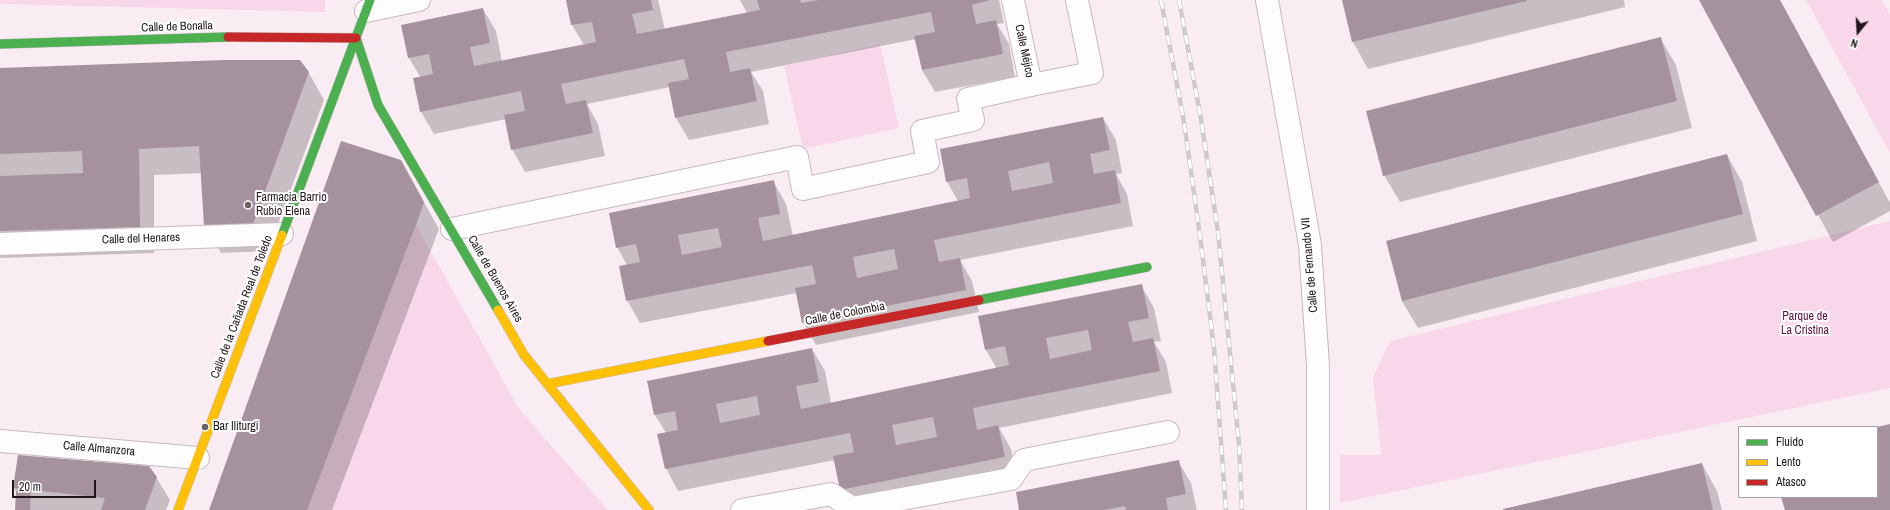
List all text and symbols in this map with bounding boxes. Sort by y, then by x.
north arrow [1838,12,1878,52]
street label: Calle de Bonalla [141,19,213,35]
street label: Calle Méjico [1011,23,1037,79]
text: N [1849,36,1860,51]
place label: Farmacia Barrio Rubio Elena [256,191,327,219]
marker: Farmacia Barrio Rubio Elena [243,200,253,210]
street label: Calle de Fernando VII [1299,217,1321,313]
street label: Calle del Henares [102,230,180,248]
street label: Calle de la Cañada Real de Toledo [208,233,276,381]
street label: Calle de Buenos Aires [464,233,526,325]
street label: Calle de Colombia [804,299,886,329]
park label: Parque de La Cristina [1781,310,1829,338]
place label: Bar Iliturgi [213,420,258,434]
marker: Bar Iliturgi [200,422,210,432]
legend [1738,426,1878,498]
text: Fluido [1776,434,1803,450]
street label: Calle Almanzora [62,439,136,459]
text: Lento [1776,454,1801,470]
scale bar [14,472,98,498]
text: Atasco [1776,474,1806,490]
text: 20 m [19,479,41,495]

